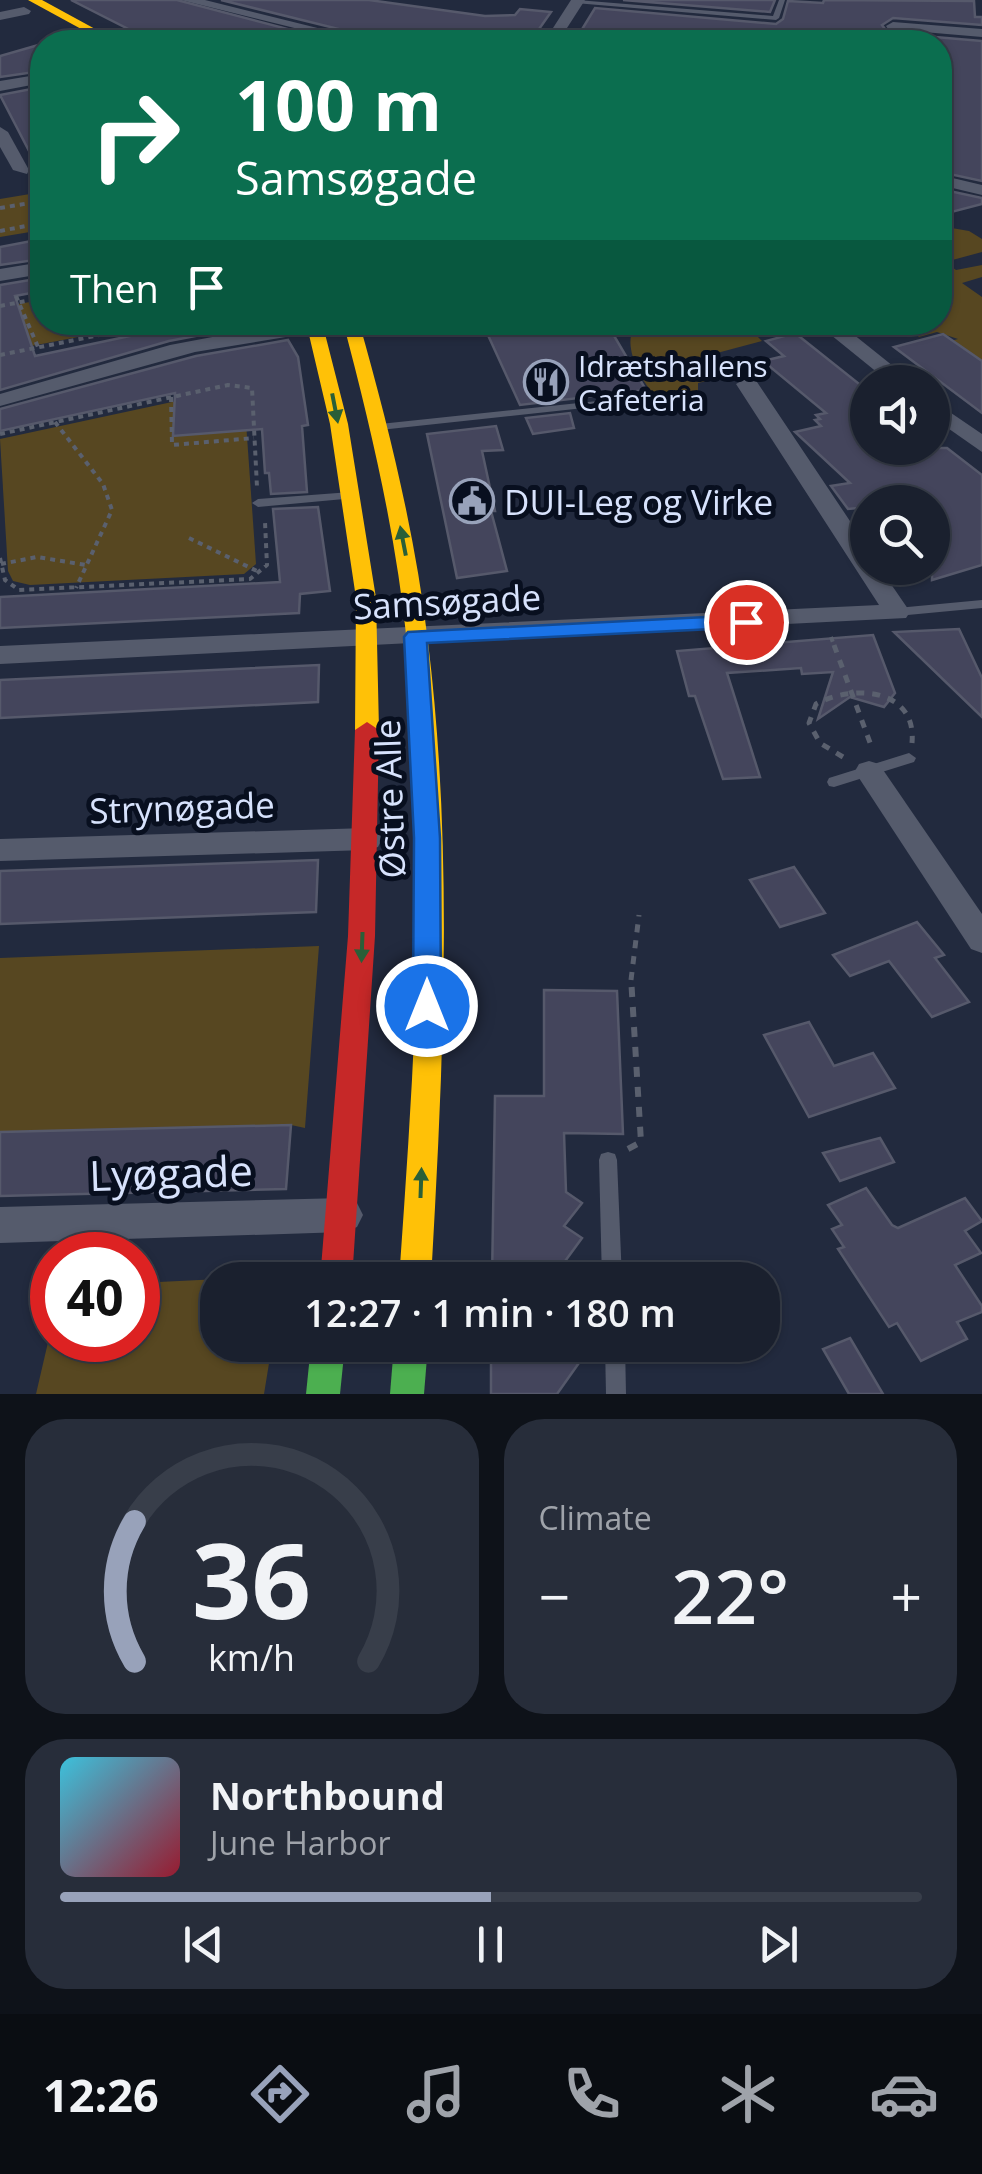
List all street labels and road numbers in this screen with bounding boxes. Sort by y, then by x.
street label: Samsøgade [352,573,542,629]
street label: Østre Alle [363,719,415,879]
street label: Strynøgade [88,780,276,834]
street label: Lyøgade [88,1141,254,1203]

